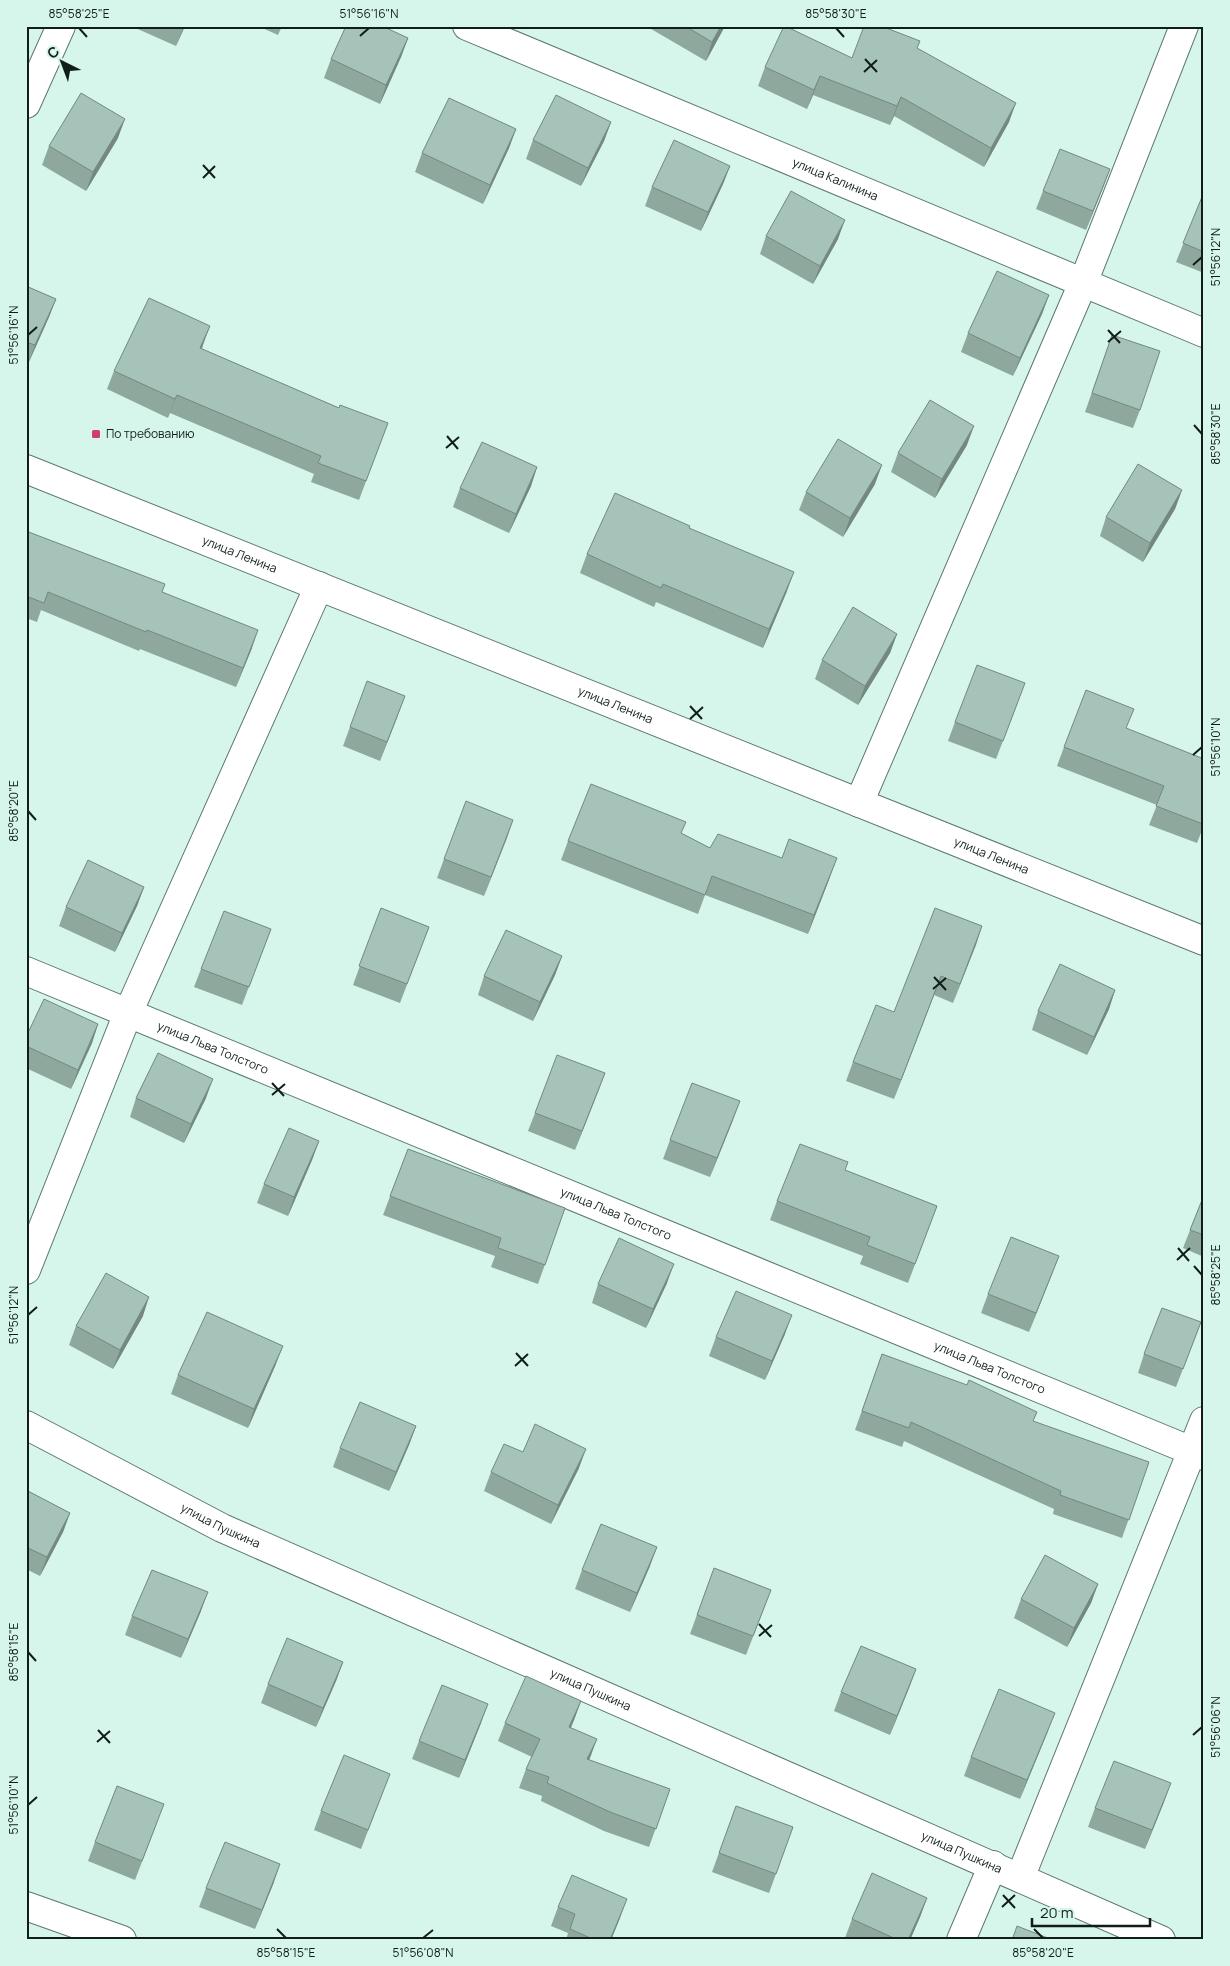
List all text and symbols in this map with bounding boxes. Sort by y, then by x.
text: 85°58'25"E [48,5,110,22]
text: 51°56'16"N [340,5,399,22]
text: 85°58'30"E [805,5,867,22]
north arrow [38,38,88,88]
text: С [43,41,63,62]
street label: улица Калинина [790,154,881,204]
text: 51°56'12"N [1207,228,1224,286]
text: 51°56'16"N [5,306,22,365]
text: 85°58'30"E [1207,403,1224,465]
place label: По требованию [106,425,195,442]
marker: По требованию [90,428,102,440]
street label: улица Ленина [200,531,280,577]
street label: улица Ленина [576,682,656,727]
text: 51°56'10"N [1207,718,1224,776]
text: 85°58'20"E [5,780,22,842]
street label: улица Ленина [952,833,1032,878]
street label: улица Льва Толстого [155,1017,271,1078]
street label: улица Льва Толстого [558,1183,674,1244]
text: 85°58'25"E [1207,1244,1224,1306]
text: 51°56'12"N [5,1286,22,1344]
street label: улица Льва Толстого [932,1337,1048,1398]
street label: улица Пушкина [178,1499,263,1552]
text: 85°58'15"E [5,1622,22,1681]
street label: улица Пушкина [548,1664,634,1714]
text: 51°56'06"N [1207,1696,1224,1758]
text: 51°56'10"N [5,1776,22,1834]
street label: улица Пушкина [919,1827,1005,1877]
scale bar [1032,1896,1150,1928]
text: 20 m [1040,1902,1073,1923]
text: 85°58'15"E [257,1944,316,1961]
text: 51°56'08"N [392,1944,454,1961]
text: 85°58'20"E [1012,1944,1074,1961]

